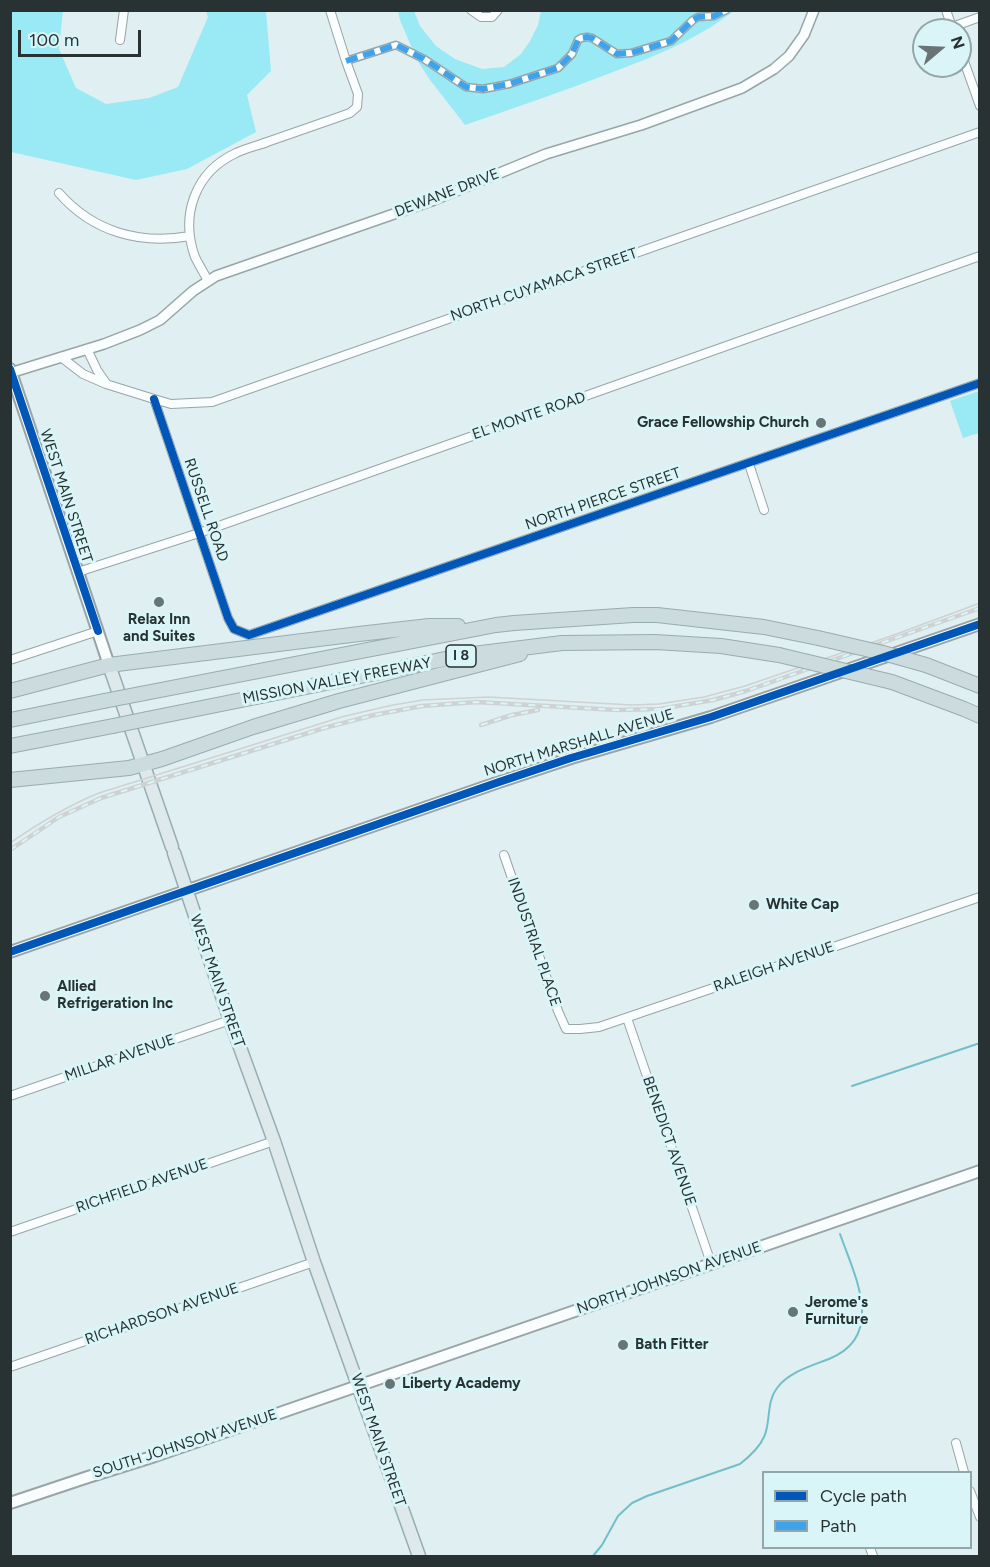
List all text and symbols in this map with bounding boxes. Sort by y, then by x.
scale bar [21,18,144,56]
north arrow [912,18,972,78]
text: 100 m [29,29,79,51]
text: N [947,34,969,52]
street label: DEWANE DRIVE [392,165,502,221]
street label: NORTH CUYAMACA STREET [448,245,640,325]
street label: EL MONTE ROAD [470,388,588,444]
place label: Grace Fellowship Church [637,414,809,432]
marker: Grace Fellowship Church [814,416,828,430]
street label: WEST MAIN STREET [36,427,96,565]
street label: RUSSELL ROAD [180,456,232,564]
street label: NORTH PIERCE STREET [523,464,683,534]
marker: Relax Inn and Suites [152,595,166,609]
place label: Relax Inn and Suites [123,611,195,646]
road number: I 8 [446,645,476,667]
street label: MISSION VALLEY FREEWAY [241,654,433,708]
street label: NORTH MARSHALL AVENUE [482,705,676,781]
street label: INDUSTRIAL PLACE [503,875,565,1009]
place label: White Cap [766,896,839,914]
marker: White Cap [747,898,761,912]
street label: WEST MAIN STREET [186,912,248,1050]
street label: RALEIGH AVENUE [711,938,837,996]
place label: Allied Refrigeration Inc [57,978,173,1013]
marker: Allied Refrigeration Inc [38,989,52,1003]
street label: MILLAR AVENUE [62,1031,178,1085]
street label: BENEDICT AVENUE [638,1074,700,1208]
street label: RICHFIELD AVENUE [74,1155,210,1217]
street label: NORTH JOHNSON AVENUE [574,1238,764,1318]
street label: RICHARDSON AVENUE [83,1279,241,1349]
place label: Jerome's Furniture [805,1294,868,1329]
marker: Jerome's Furniture [786,1305,800,1319]
place label: Bath Fitter [635,1336,708,1354]
marker: Bath Fitter [616,1338,630,1352]
street label: WEST MAIN STREET [347,1371,409,1509]
place label: Liberty Academy [402,1375,521,1393]
marker: Liberty Academy [383,1377,397,1391]
street label: SOUTH JOHNSON AVENUE [91,1406,279,1482]
legend [762,1471,972,1549]
text: Cycle path [820,1485,907,1507]
text: Path [820,1515,856,1537]

